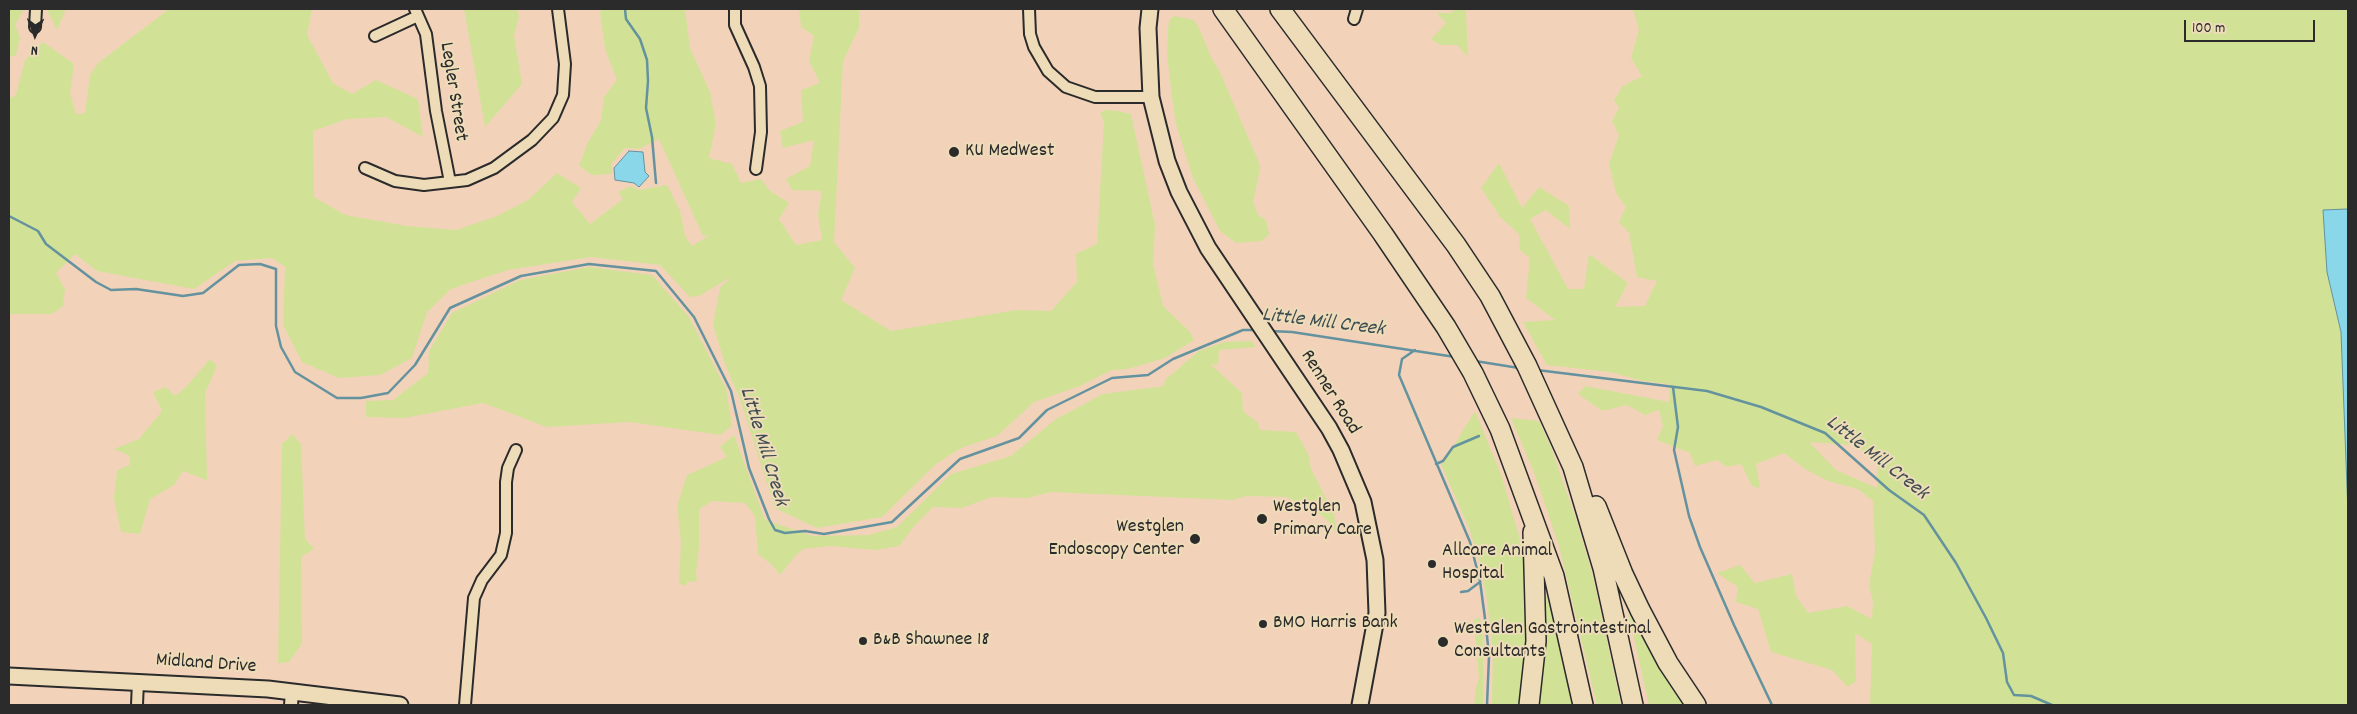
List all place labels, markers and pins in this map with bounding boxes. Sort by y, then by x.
place label: KU MedWest [965,140,1054,164]
marker: KU MedWest [947,145,961,159]
place label: Westglen Primary Care [1273,496,1372,543]
marker: Westglen Primary Care [1255,512,1269,526]
place label: Westglen Endoscopy Center [1049,516,1184,563]
marker: Westglen Endoscopy Center [1188,532,1202,546]
place label: Allcare Animal Hospital [1442,540,1552,587]
marker: Allcare Animal Hospital [1426,558,1438,570]
place label: BMO Harris Bank [1273,612,1398,636]
marker: BMO Harris Bank [1257,618,1269,630]
place label: WestGlen Gastrointestinal Consultants [1454,618,1651,665]
place label: B&B Shawnee 18 [873,629,989,653]
marker: B&B Shawnee 18 [857,635,869,647]
marker: WestGlen Gastrointestinal Consultants [1436,635,1450,649]

